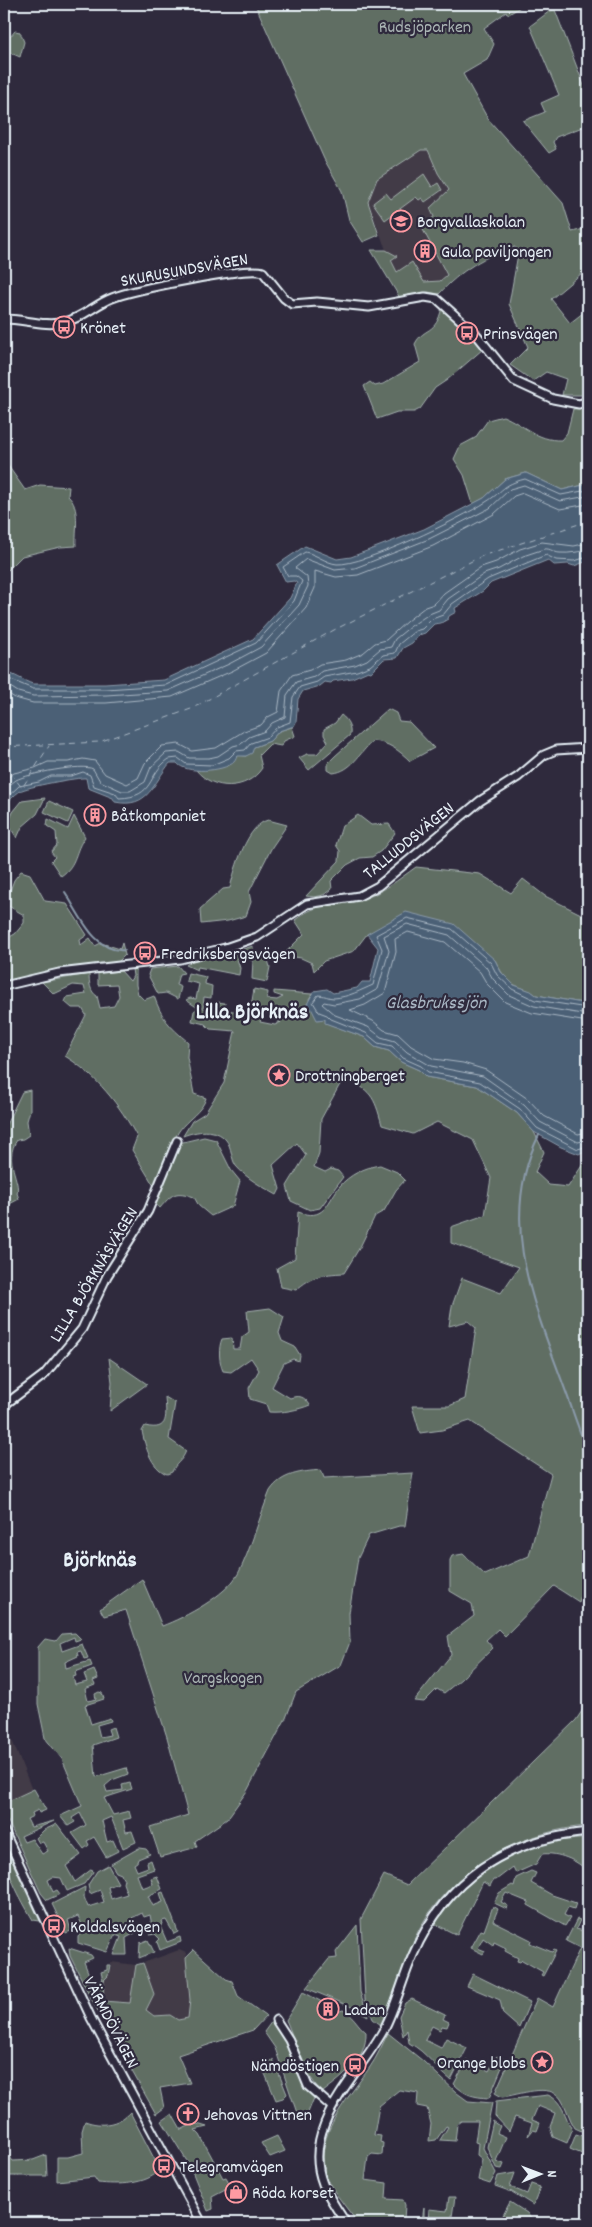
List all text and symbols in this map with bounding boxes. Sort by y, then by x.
park label: Rudsjöparken [379,16,471,41]
school or university icon: Borgvallaskolan [389,209,413,233]
place label: Borgvallaskolan [417,211,525,236]
building icon: Gula paviljongen [413,239,437,263]
place label: Gula paviljongen [441,241,552,266]
street label: SKURUSUNDSVÄGEN [119,248,250,295]
bus stop icon: Krönet [52,315,76,339]
place label: Krönet [80,317,126,342]
bus stop icon: Prinsvägen [455,321,479,345]
place label: Prinsvägen [483,323,558,348]
street label: TALLUDDSVÄGEN [359,797,461,887]
building icon: Båtkompaniet [83,803,107,827]
place label: Båtkompaniet [111,805,206,830]
bus stop icon: Fredriksbergsvägen [133,941,157,965]
place label: Fredriksbergsvägen [161,943,295,968]
water label: Glasbrukssjön [386,991,487,1018]
district label: Lilla Björknäs [196,998,308,1029]
place icon: Drottningberget [267,1063,291,1087]
place label: Drottningberget [295,1065,405,1090]
street label: LILLA BJÖRKNÄSVÄGEN [45,1203,145,1348]
district label: Björknäs [63,1546,137,1577]
park label: Vargskogen [184,1667,262,1692]
bus stop icon: Koldalsvägen [42,1914,66,1938]
place label: Koldalsvägen [70,1916,160,1941]
street label: VÄRMDÖVÄGEN [76,1973,144,2074]
building icon: Ladan [316,1997,340,2021]
place label: Ladan [344,1999,385,2024]
place icon: Orange blobs [530,2050,554,2074]
place label: Orange blobs [437,2052,526,2077]
bus stop icon: Nämdöstigen [343,2053,367,2077]
place label: Nämdöstigen [251,2055,339,2080]
church icon: Jehovas Vittnen [176,2102,200,2126]
place label: Jehovas Vittnen [204,2104,312,2129]
north arrow [514,2150,564,2200]
bus stop icon: Telegramvägen [152,2154,176,2178]
place label: Telegramvägen [180,2156,283,2181]
text: N [541,2170,561,2178]
shop icon: Röda korset [224,2180,248,2204]
place label: Röda korset [252,2182,334,2207]

